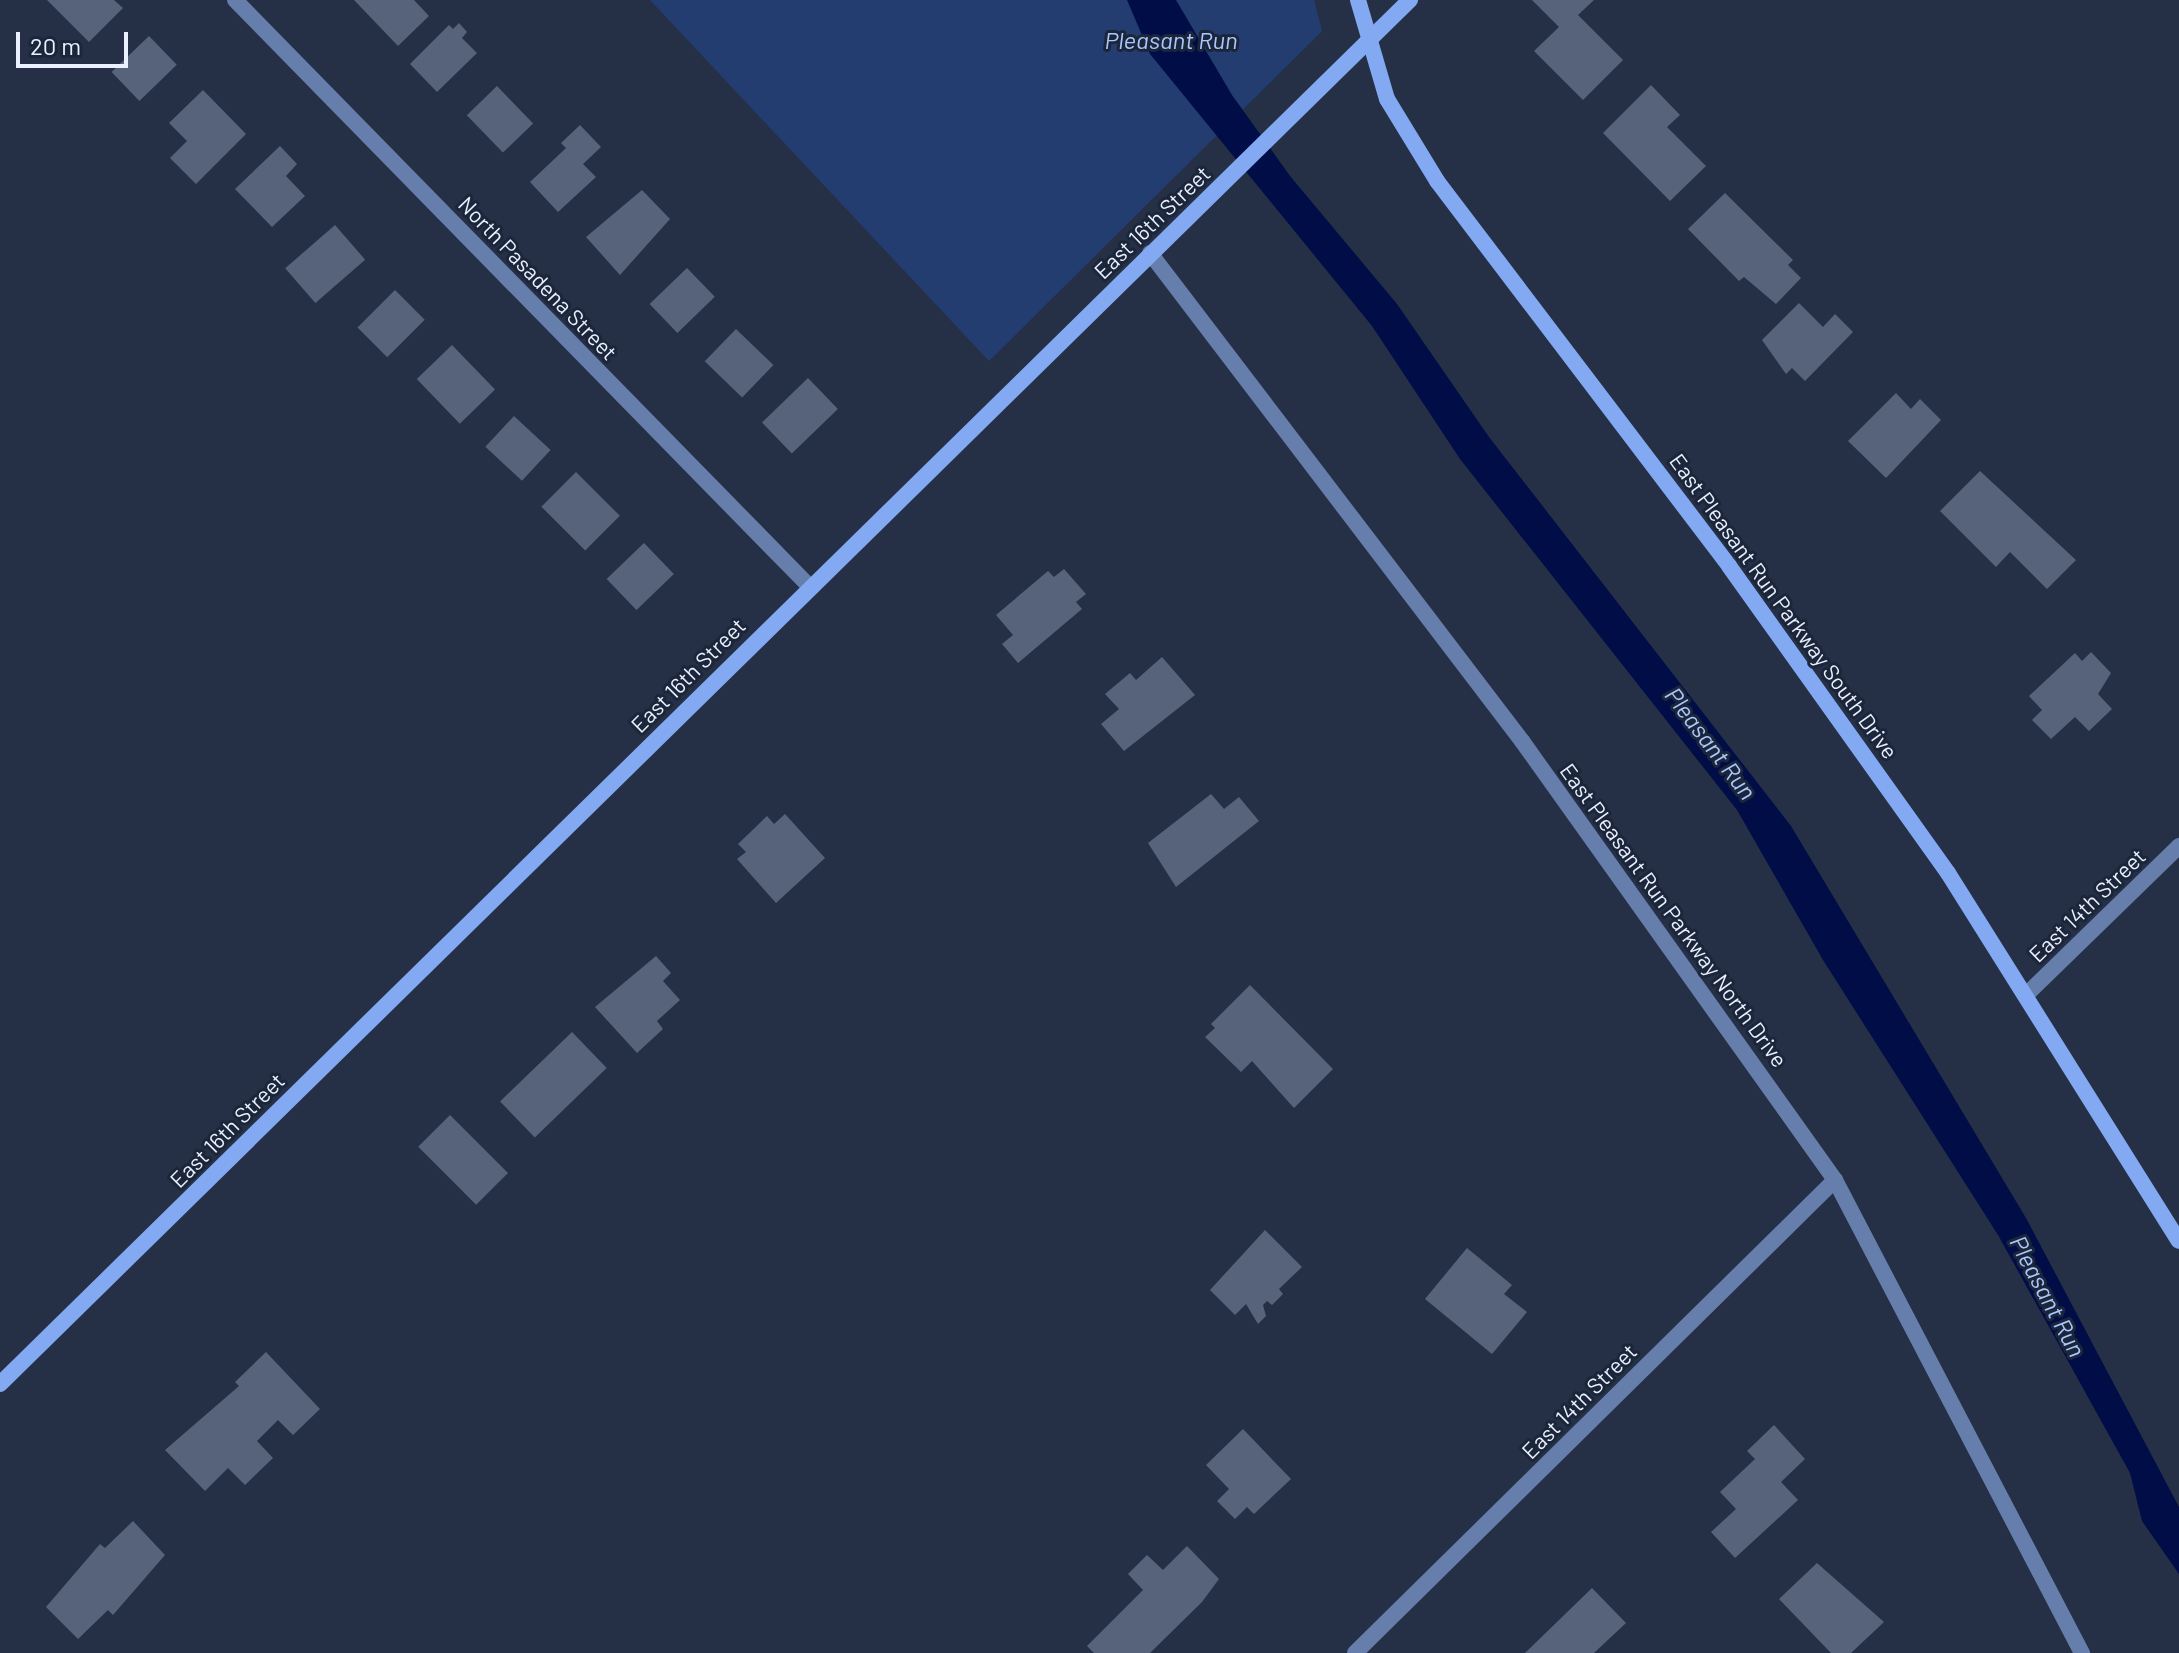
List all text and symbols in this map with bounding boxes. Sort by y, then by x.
scale bar [20,16,132,66]
water label: Pleasant Run [1104,26,1238,54]
text: 20 m [30,31,81,60]
street label: East 16th Street [1089,160,1215,284]
street label: North Pasadena Street [453,191,623,365]
street label: East Pleasant Run Parkway South Drive [1664,448,1904,764]
street label: East 16th Street [625,612,751,738]
water label: Pleasant Run [1659,681,1763,805]
street label: East Pleasant Run Parkway North Drive [1555,758,1793,1072]
street label: East 14th Street [2023,843,2151,967]
street label: East 16th Street [164,1067,290,1193]
water label: Pleasant Run [2004,1230,2092,1362]
street label: East 14th Street [1516,1338,1642,1464]

